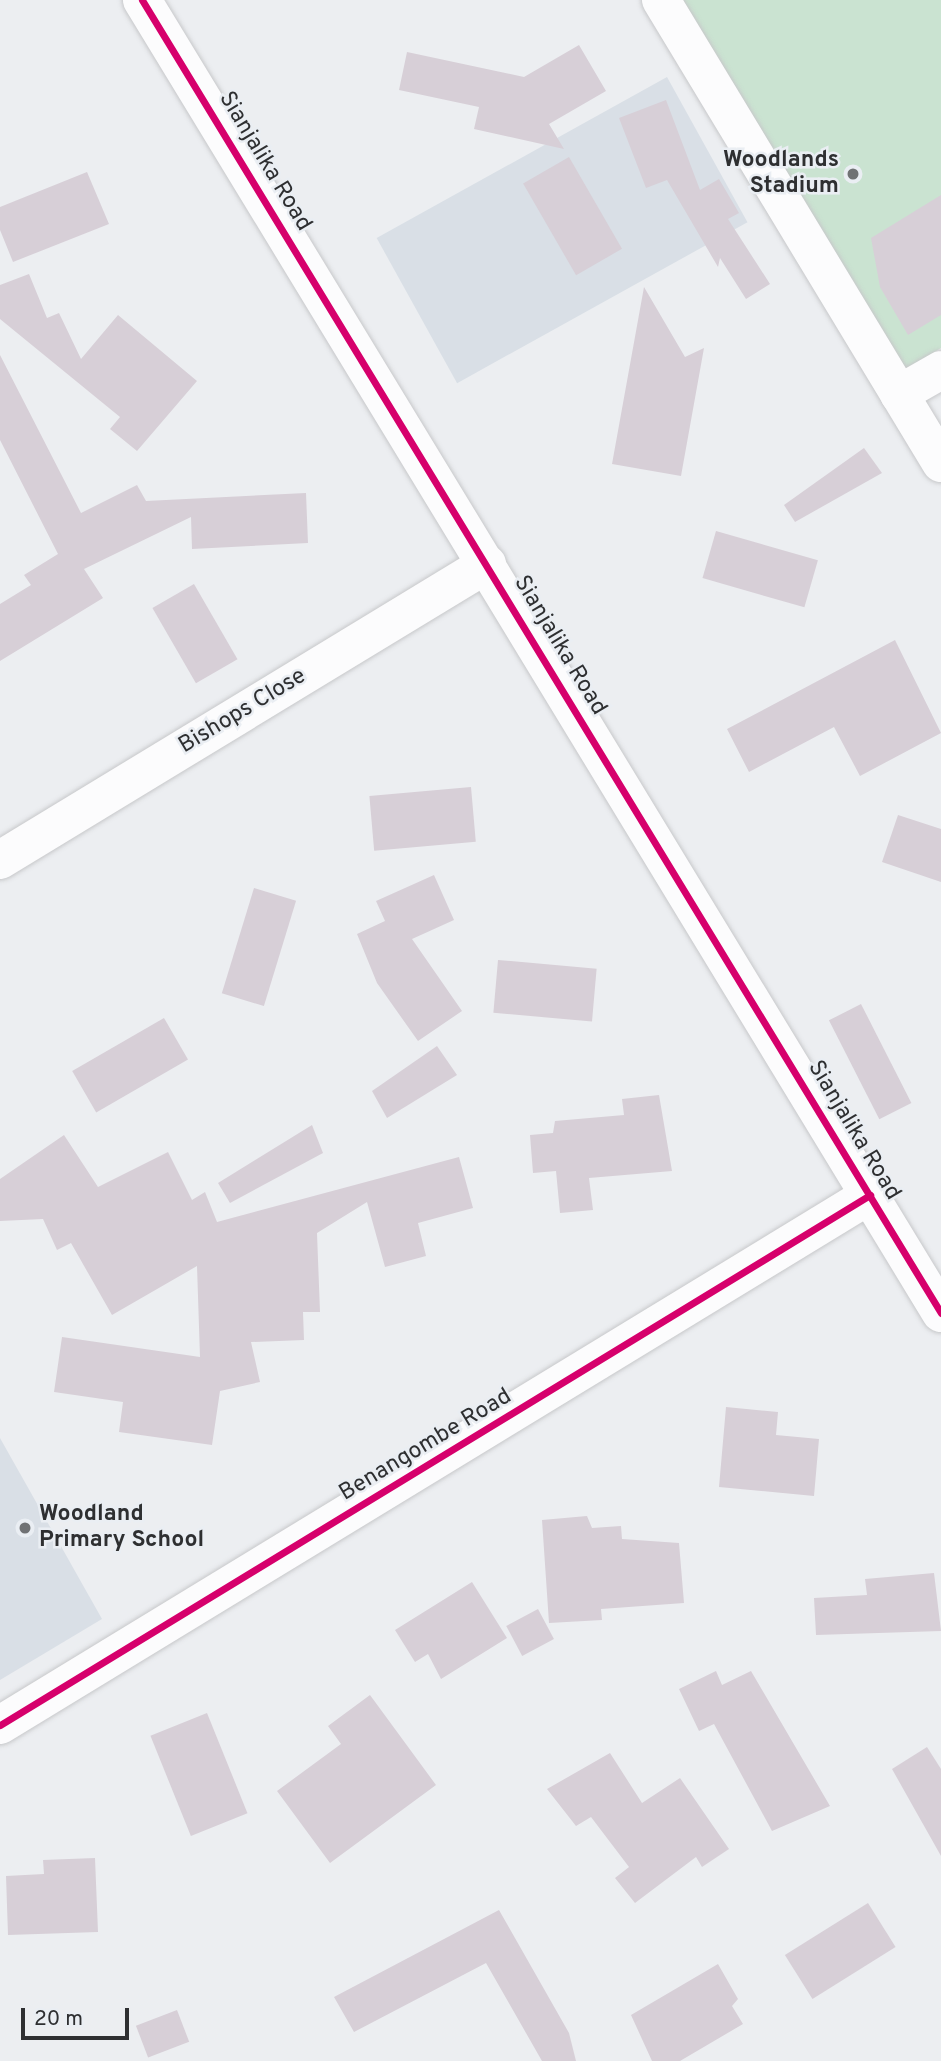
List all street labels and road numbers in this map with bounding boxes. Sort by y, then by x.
street label: Sianjalika Road [212,87,316,237]
street label: Sianjalika Road [507,571,611,721]
street label: Bishops Close [175,663,311,761]
street label: Sianjalika Road [801,1056,905,1206]
street label: Benangombe Road [335,1384,517,1508]

